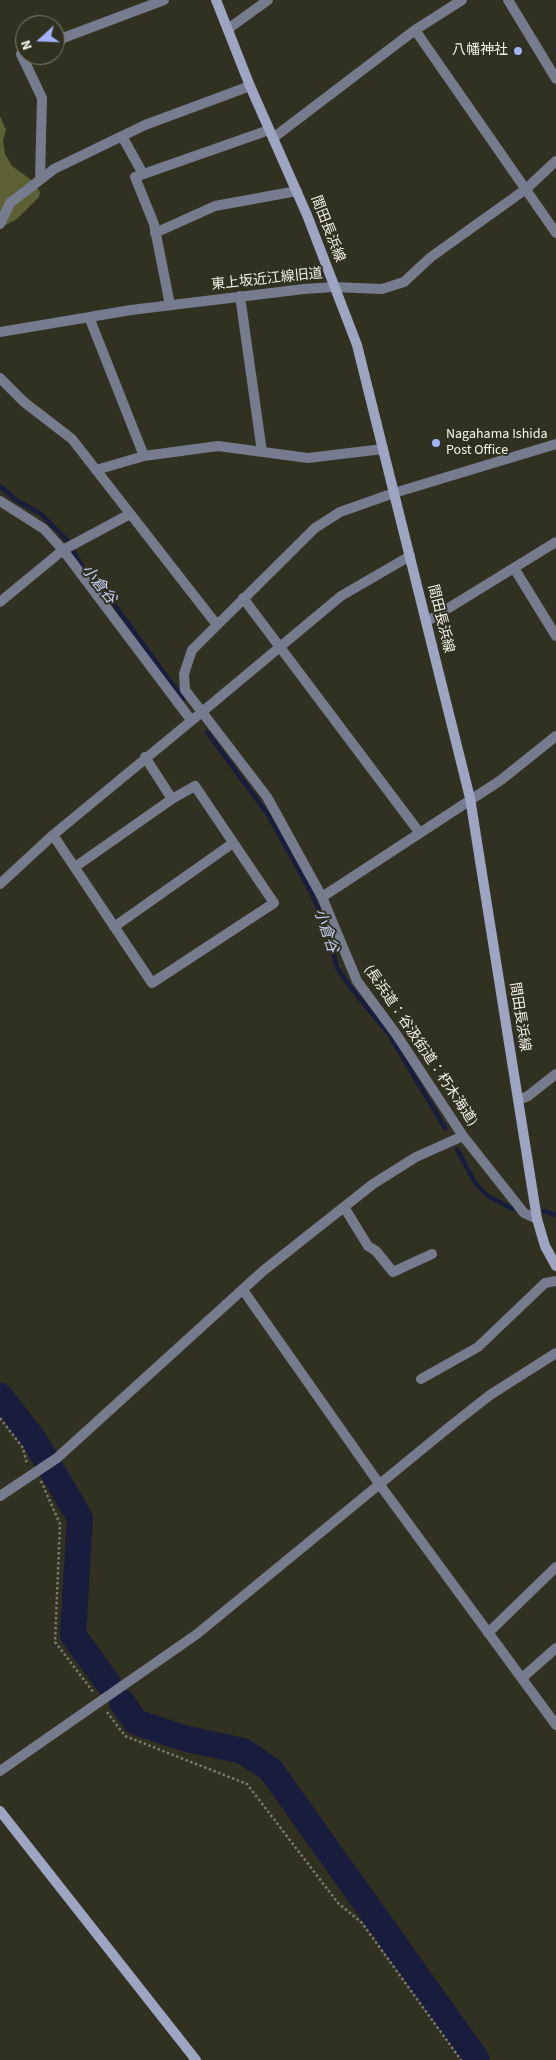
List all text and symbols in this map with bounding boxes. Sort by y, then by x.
north arrow [15,15,65,65]
text: N [16,37,38,53]
place label: 八幡神社 [452,43,508,59]
marker: 八幡神社 [512,45,524,57]
street label: 間田長浜線 [307,193,347,265]
street label: 東上坂近江線旧道 [210,266,324,294]
place label: Nagahama Ishida Post Office [446,427,548,460]
marker: Nagahama Ishida Post Office [430,437,442,449]
water label: 小倉谷 [77,562,119,608]
street label: 間田長浜線 [423,583,457,655]
water label: 小倉谷 [309,907,341,955]
street label: (長浜道：谷汲街道：朽木海道) [360,962,480,1130]
street label: 間田長浜線 [505,981,533,1053]

